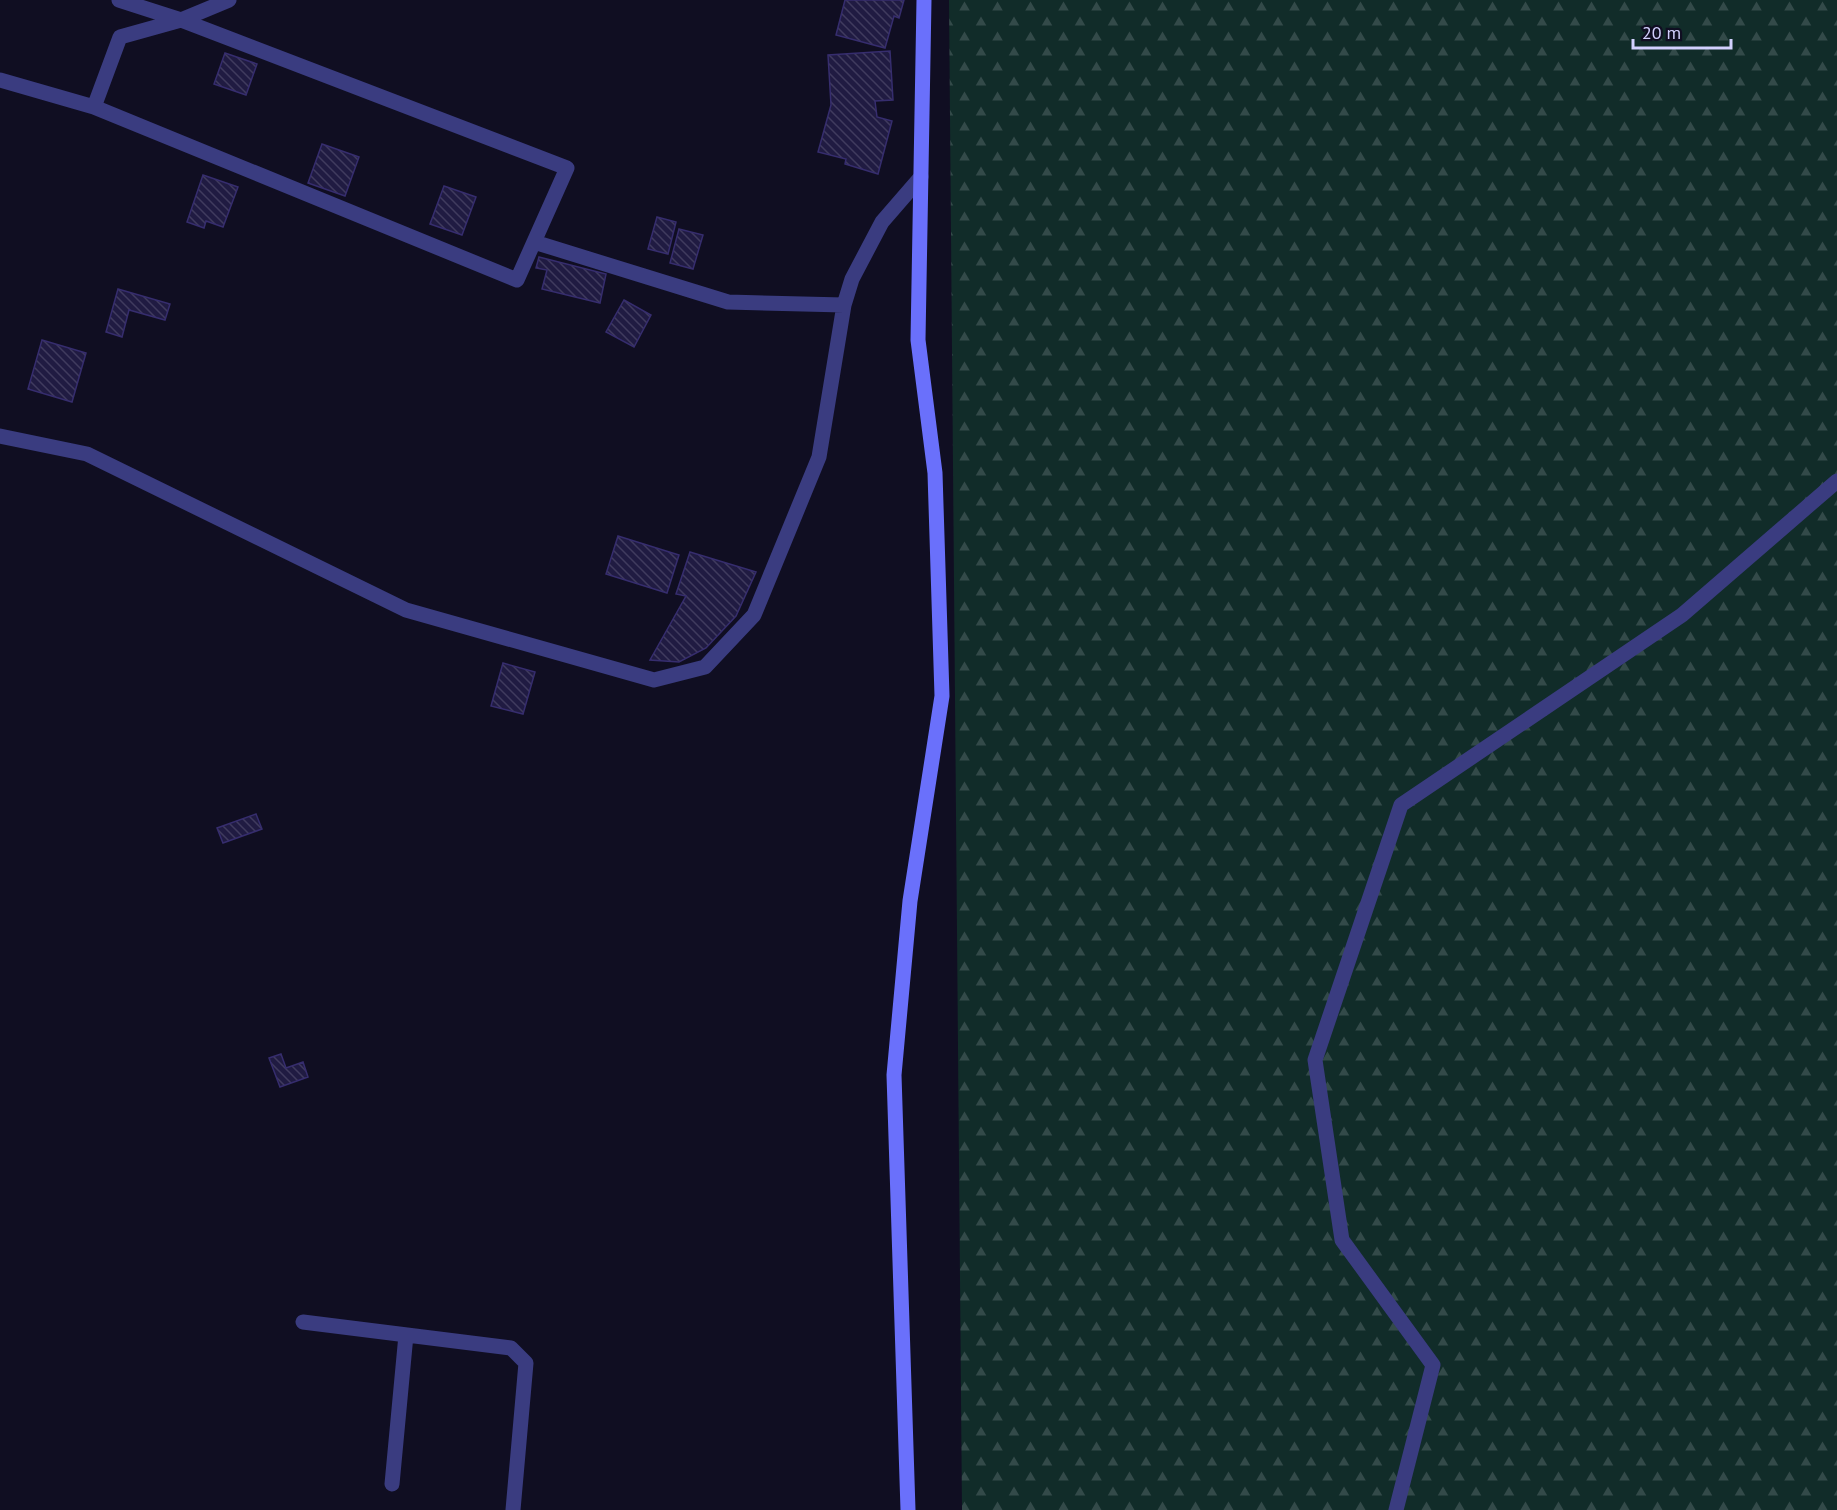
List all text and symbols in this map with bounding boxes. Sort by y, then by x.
scale bar [1633,12,1730,50]
text: 20 m [1642,21,1681,44]

